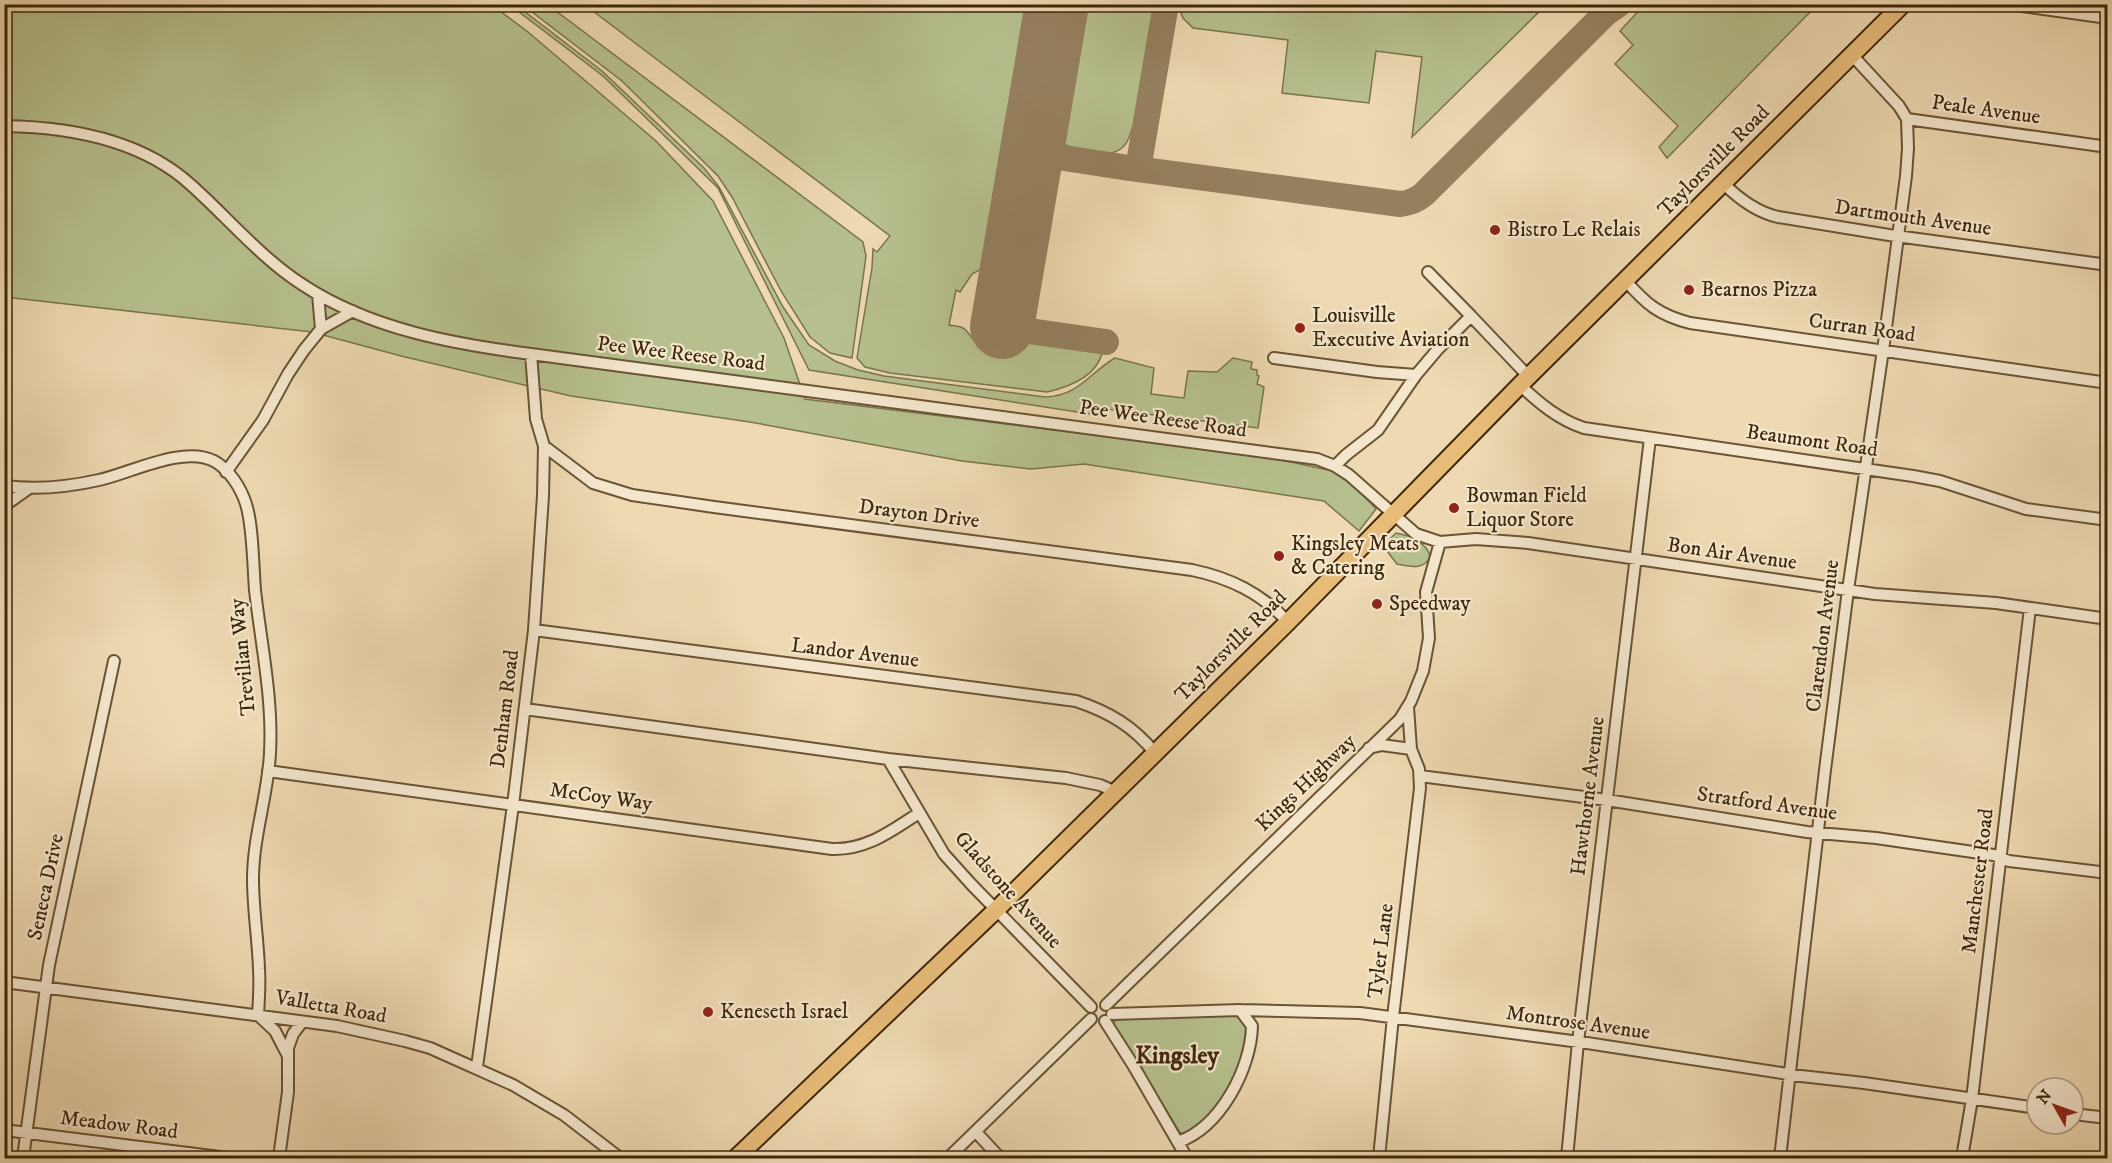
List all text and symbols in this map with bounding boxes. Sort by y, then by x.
street label: Peale Avenue [1930,90,2042,131]
street label: Taylorsville Road [1653,99,1776,222]
street label: Dartmouth Avenue [1833,194,1993,242]
place label: Bistro Le Relais [1507,217,1640,243]
marker: Bistro Le Relais [1488,223,1502,237]
place label: Bearnos Pizza [1701,277,1817,303]
marker: Bearnos Pizza [1682,283,1696,297]
place label: Louisville Executive Aviation [1312,303,1469,353]
street label: Curran Road [1807,308,1918,348]
marker: Louisville Executive Aviation [1293,321,1307,335]
street label: Pee Wee Reese Road [596,331,767,377]
street label: Pee Wee Reese Road [1078,394,1249,444]
street label: Beaumont Road [1745,419,1880,463]
place label: Bowman Field Liquor Store [1466,483,1587,533]
street label: Drayton Drive [857,494,981,534]
marker: Bowman Field Liquor Store [1447,501,1461,515]
place label: Kingsley Meats & Catering [1291,531,1419,581]
street label: Bon Air Avenue [1666,532,1799,576]
marker: Kingsley Meats & Catering [1272,549,1286,563]
street label: Clarendon Avenue [1801,558,1845,714]
street label: Taylorsville Road [1170,584,1293,707]
place label: Speedway [1389,591,1472,617]
street label: Trevilian Way [224,596,262,717]
marker: Speedway [1370,597,1384,611]
street label: Landor Avenue [790,632,921,674]
street label: Denham Road [485,648,525,770]
street label: Hawthorne Avenue [1565,715,1611,877]
street label: Kings Highway [1250,728,1362,837]
street label: McCoy Way [548,777,655,817]
street label: Stratford Avenue [1695,781,1839,827]
street label: Manchester Road [1956,806,2000,955]
street label: Gladstone Avenue [948,826,1068,954]
street label: Seneca Drive [22,831,70,943]
street label: Tyler Lane [1362,902,1400,1000]
street label: Valletta Road [272,984,389,1030]
place label: Keneseth Israel [720,999,849,1025]
street label: Montrose Avenue [1504,1000,1652,1046]
marker: Keneseth Israel [701,1005,715,1019]
district label: Kingsley [1135,1041,1219,1071]
north arrow [2025,1076,2085,1136]
text: N [2032,1086,2056,1108]
street label: Meadow Road [59,1105,180,1145]

